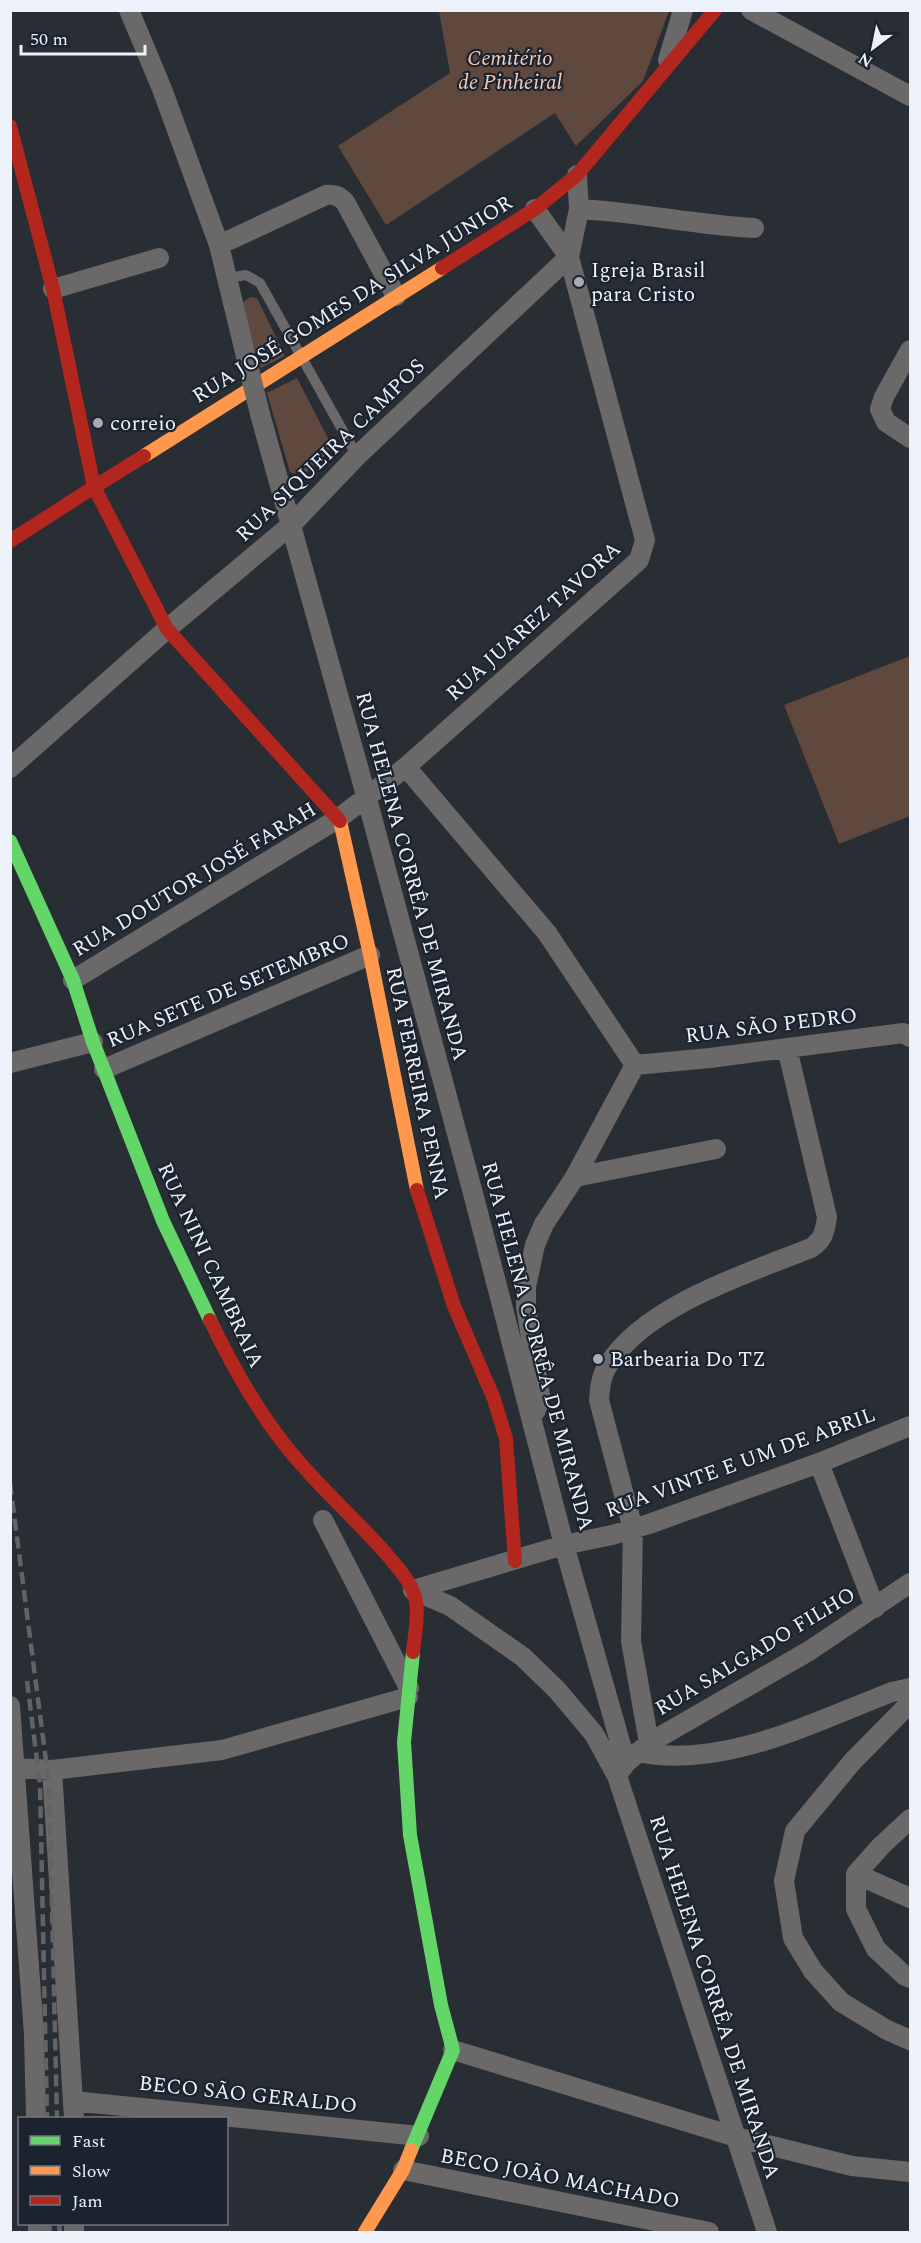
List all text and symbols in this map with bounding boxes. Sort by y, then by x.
scale bar [21,18,146,56]
north arrow [843,18,903,78]
text: 50 m [30,26,68,53]
park label: Cemitério de Pinheiral [458,43,563,99]
text: N [854,46,877,74]
street label: RUA JOSÉ GOMES DA SILVA JUNIOR [186,187,519,412]
place label: Igreja Brasil para Cristo [591,255,706,311]
marker: Igreja Brasil para Cristo [572,275,586,289]
street label: RUA SIQUEIRA CAMPOS [229,351,433,550]
place label: correio [110,408,176,440]
marker: correio [91,416,105,430]
street label: RUA JUAREZ TAVORA [439,534,629,709]
street label: RUA HELENA CORRÊA DE MIRANDA [346,688,476,1065]
street label: RUA DOUTOR JOSÉ FARAH [66,794,323,966]
street label: RUA SETE DE SETEMBRO [102,925,355,1057]
street label: RUA FERREIRA PENNA [377,964,457,1203]
street label: RUA SÃO PEDRO [683,1000,859,1052]
street label: RUA NINI CAMBRAIA [148,1157,272,1374]
street label: RUA HELENA CORRÊA DE MIRANDA [472,1158,602,1535]
place label: Barbearia Do TZ [610,1344,766,1376]
marker: Barbearia Do TZ [591,1352,605,1366]
street label: RUA VINTE E UM DE ABRIL [601,1399,880,1527]
street label: RUA SALGADO FILHO [649,1579,862,1724]
street label: RUA HELENA CORRÊA DE MIRANDA [640,1811,788,2184]
street label: BECO SÃO GERALDO [137,2068,359,2122]
legend [18,2117,228,2225]
text: Fast [72,2128,105,2155]
street label: BECO JOÃO MACHADO [437,2140,682,2218]
text: Slow [72,2158,111,2185]
text: Jam [72,2188,103,2215]

